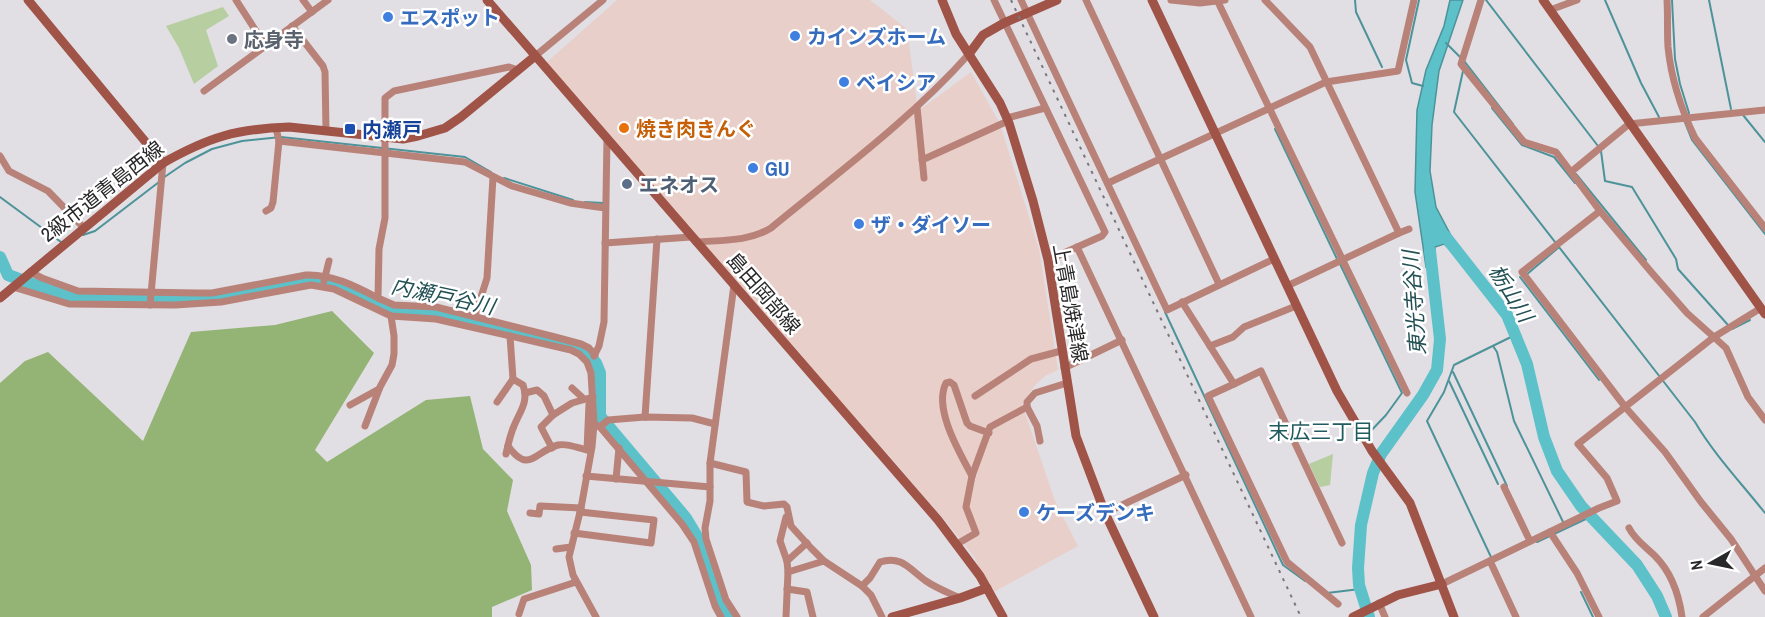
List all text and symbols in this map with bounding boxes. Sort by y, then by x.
place label: エスポット [400,4,500,31]
marker: エスポット [381,10,395,24]
place label: カインズホーム [807,23,946,50]
place label: 応身寺 [244,26,304,53]
marker: カインズホーム [788,29,802,43]
marker: 応身寺 [225,32,239,46]
place label: ベイシア [856,69,936,96]
marker: ベイシア [837,75,851,89]
place label: 焼き肉きんぐ [636,115,756,142]
place label: 内瀬戸 [362,116,422,143]
marker: 焼き肉きんぐ [617,121,631,135]
marker: 内瀬戸 [343,122,357,136]
street label: 2級市道青島西線 [35,134,169,248]
place label: GU [765,155,790,182]
marker: GU [746,161,760,175]
place label: エネオス [639,171,719,198]
marker: エネオス [620,177,634,191]
place label: ザ・ダイソー [871,211,991,238]
marker: ザ・ダイソー [852,217,866,231]
street label: 上青島焼津線 [1047,242,1095,364]
street label: 島田岡部線 [721,246,807,340]
water label: 東光寺谷川 [1396,248,1432,356]
water label: 栃山川 [1482,259,1541,329]
water label: 内瀬戸谷川 [389,271,499,322]
district label: 末広三丁目 [1269,417,1374,446]
place label: ケーズデンキ [1036,499,1155,526]
marker: ケーズデンキ [1017,505,1031,519]
north arrow [1681,533,1741,593]
text: N [1685,559,1708,572]

